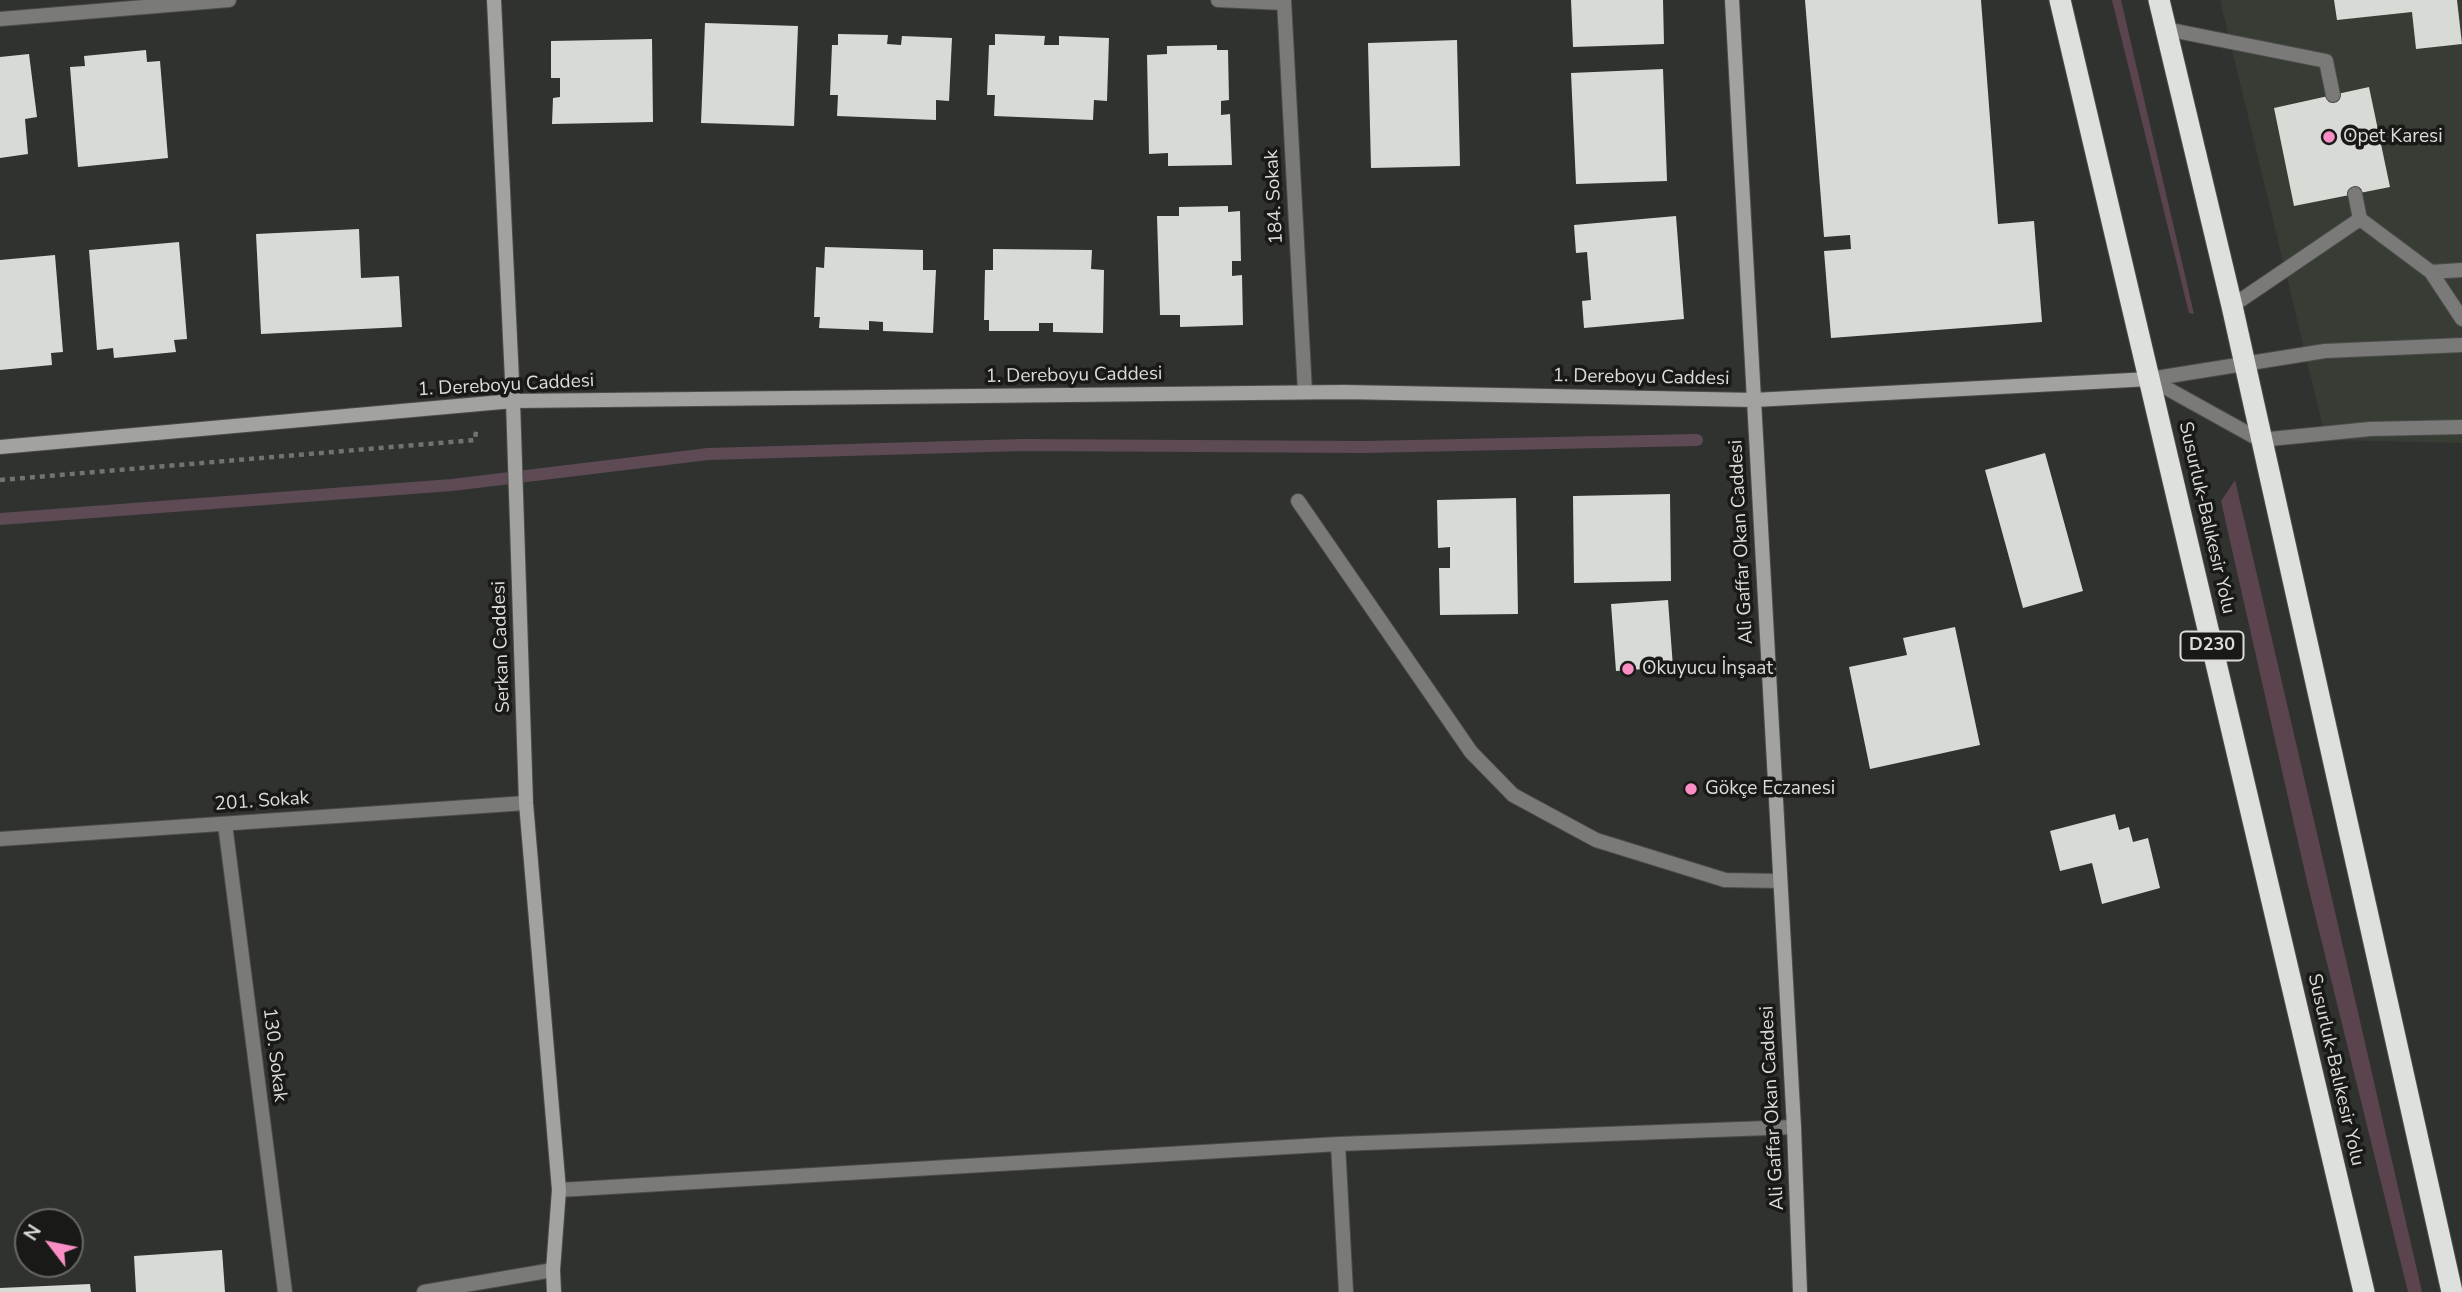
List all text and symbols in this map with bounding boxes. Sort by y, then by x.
place label: Opet Karesi [2343,126,2443,148]
marker: Opet Karesi [2321,129,2337,145]
street label: 184. Sokak [1261,149,1289,245]
street label: 1. Dereboyu Caddesi [985,363,1163,389]
street label: 1. Dereboyu Caddesi [1552,365,1730,391]
street label: 1. Dereboyu Caddesi [417,370,595,402]
street label: Susurluk-Balıkesir Yolu [2173,420,2239,616]
street label: Ali Gaffar Okan Caddesi [1725,439,1759,645]
street label: Serkan Caddesi [488,581,516,713]
road number: D230 [2180,632,2244,660]
place label: Okuyucu İnşaat [1642,658,1773,680]
marker: Okuyucu İnşaat [1620,661,1636,677]
place label: Gökçe Eczanesi [1705,778,1835,800]
marker: Gökçe Eczanesi [1683,781,1699,797]
street label: 201. Sokak [214,787,310,817]
street label: Susurluk-Balıkesir Yolu [2302,972,2368,1168]
street label: Ali Gaffar Okan Caddesi [1756,1005,1790,1211]
street label: 130. Sokak [257,1007,291,1103]
north arrow [14,1208,84,1278]
text: N [18,1220,48,1246]

